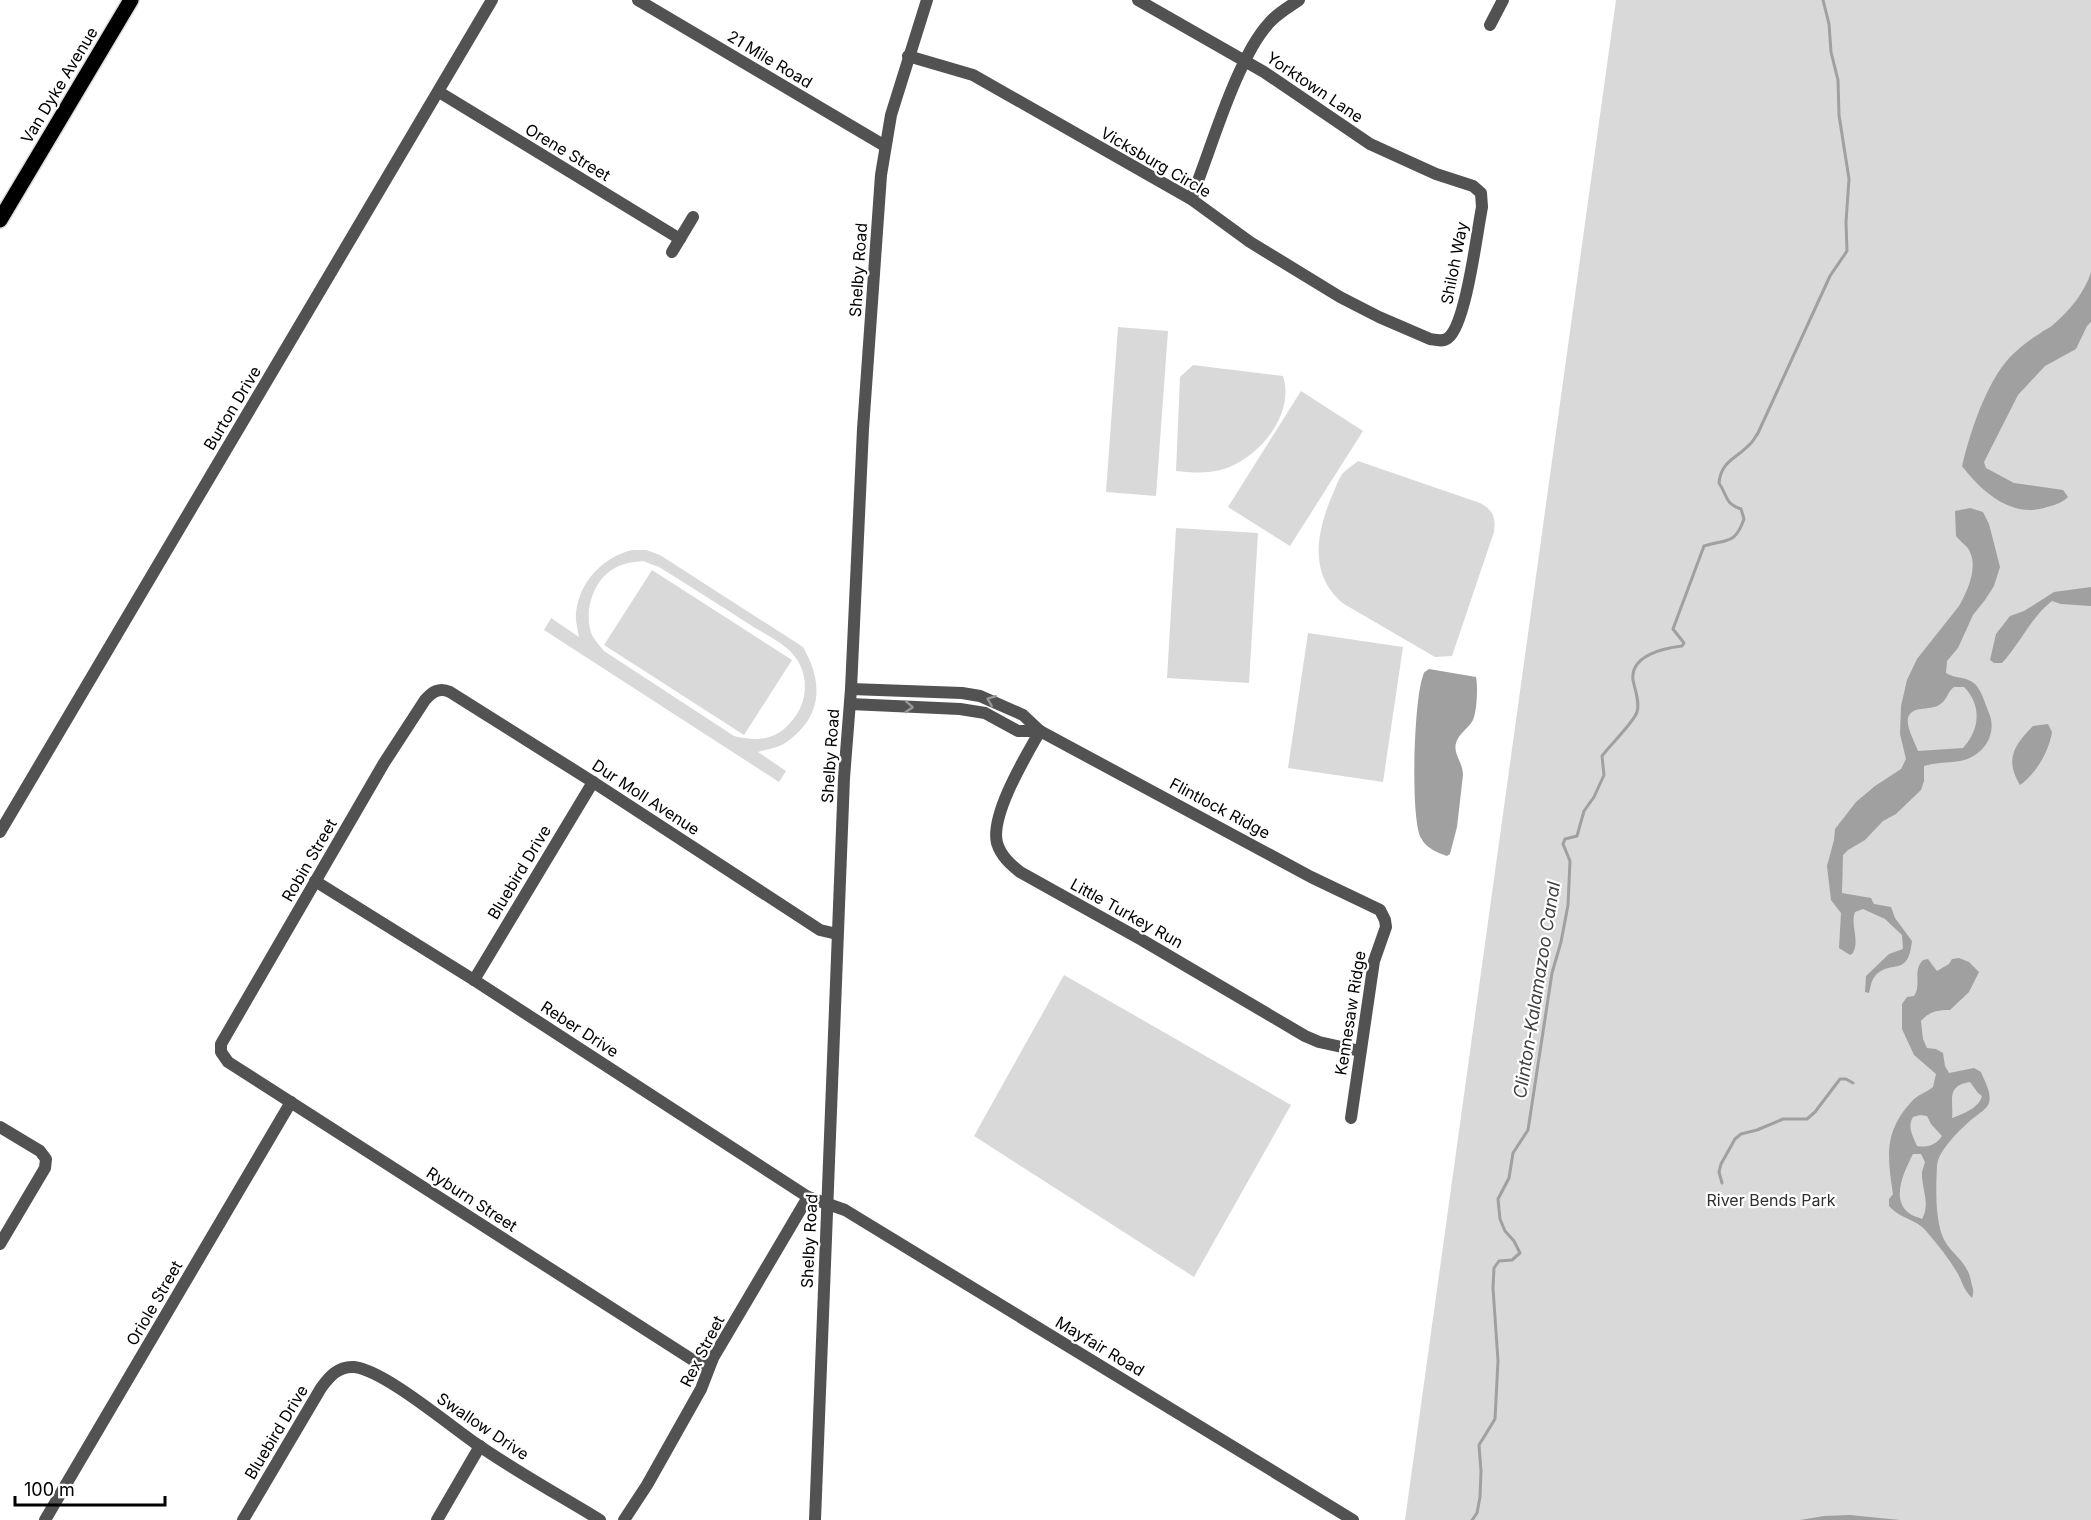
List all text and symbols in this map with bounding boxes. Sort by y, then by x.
street label: Van Dyke Avenue [16,23,102,147]
street label: 21 Mile Road [724,26,816,92]
street label: Yorktown Lane [1263,47,1367,127]
street label: Orene Street [522,119,614,185]
street label: Vicksburg Circle [1097,122,1215,202]
street label: Shiloh Way [1436,220,1472,306]
street label: Shelby Road [845,222,871,318]
street label: Burton Drive [199,362,265,454]
one-way arrow [986,695,997,708]
one-way arrow [904,700,913,713]
street label: Shelby Road [817,708,843,804]
street label: Dur Moll Avenue [589,755,703,839]
street label: Flintlock Ridge [1166,773,1274,843]
street label: Robin Street [277,815,341,905]
street label: Bluebird Drive [483,821,555,923]
street label: Little Turkey Run [1067,874,1187,952]
water label: Clinton-Kalamazoo Canal [1509,879,1564,1100]
street label: Kennesaw Ridge [1330,949,1370,1077]
street label: Reber Drive [537,996,623,1062]
street label: Ryburn Street [423,1162,521,1236]
park label: River Bends Park [1707,1190,1836,1210]
street label: Shelby Road [797,1193,821,1289]
street label: Oriole Street [122,1257,186,1349]
street label: Rex Street [676,1312,728,1390]
street label: Mayfair Road [1052,1312,1148,1380]
street label: Bluebird Drive [240,1381,312,1483]
street label: Swallow Drive [433,1388,533,1464]
scale bar [15,1469,165,1507]
text: 100 m [24,1479,75,1500]

